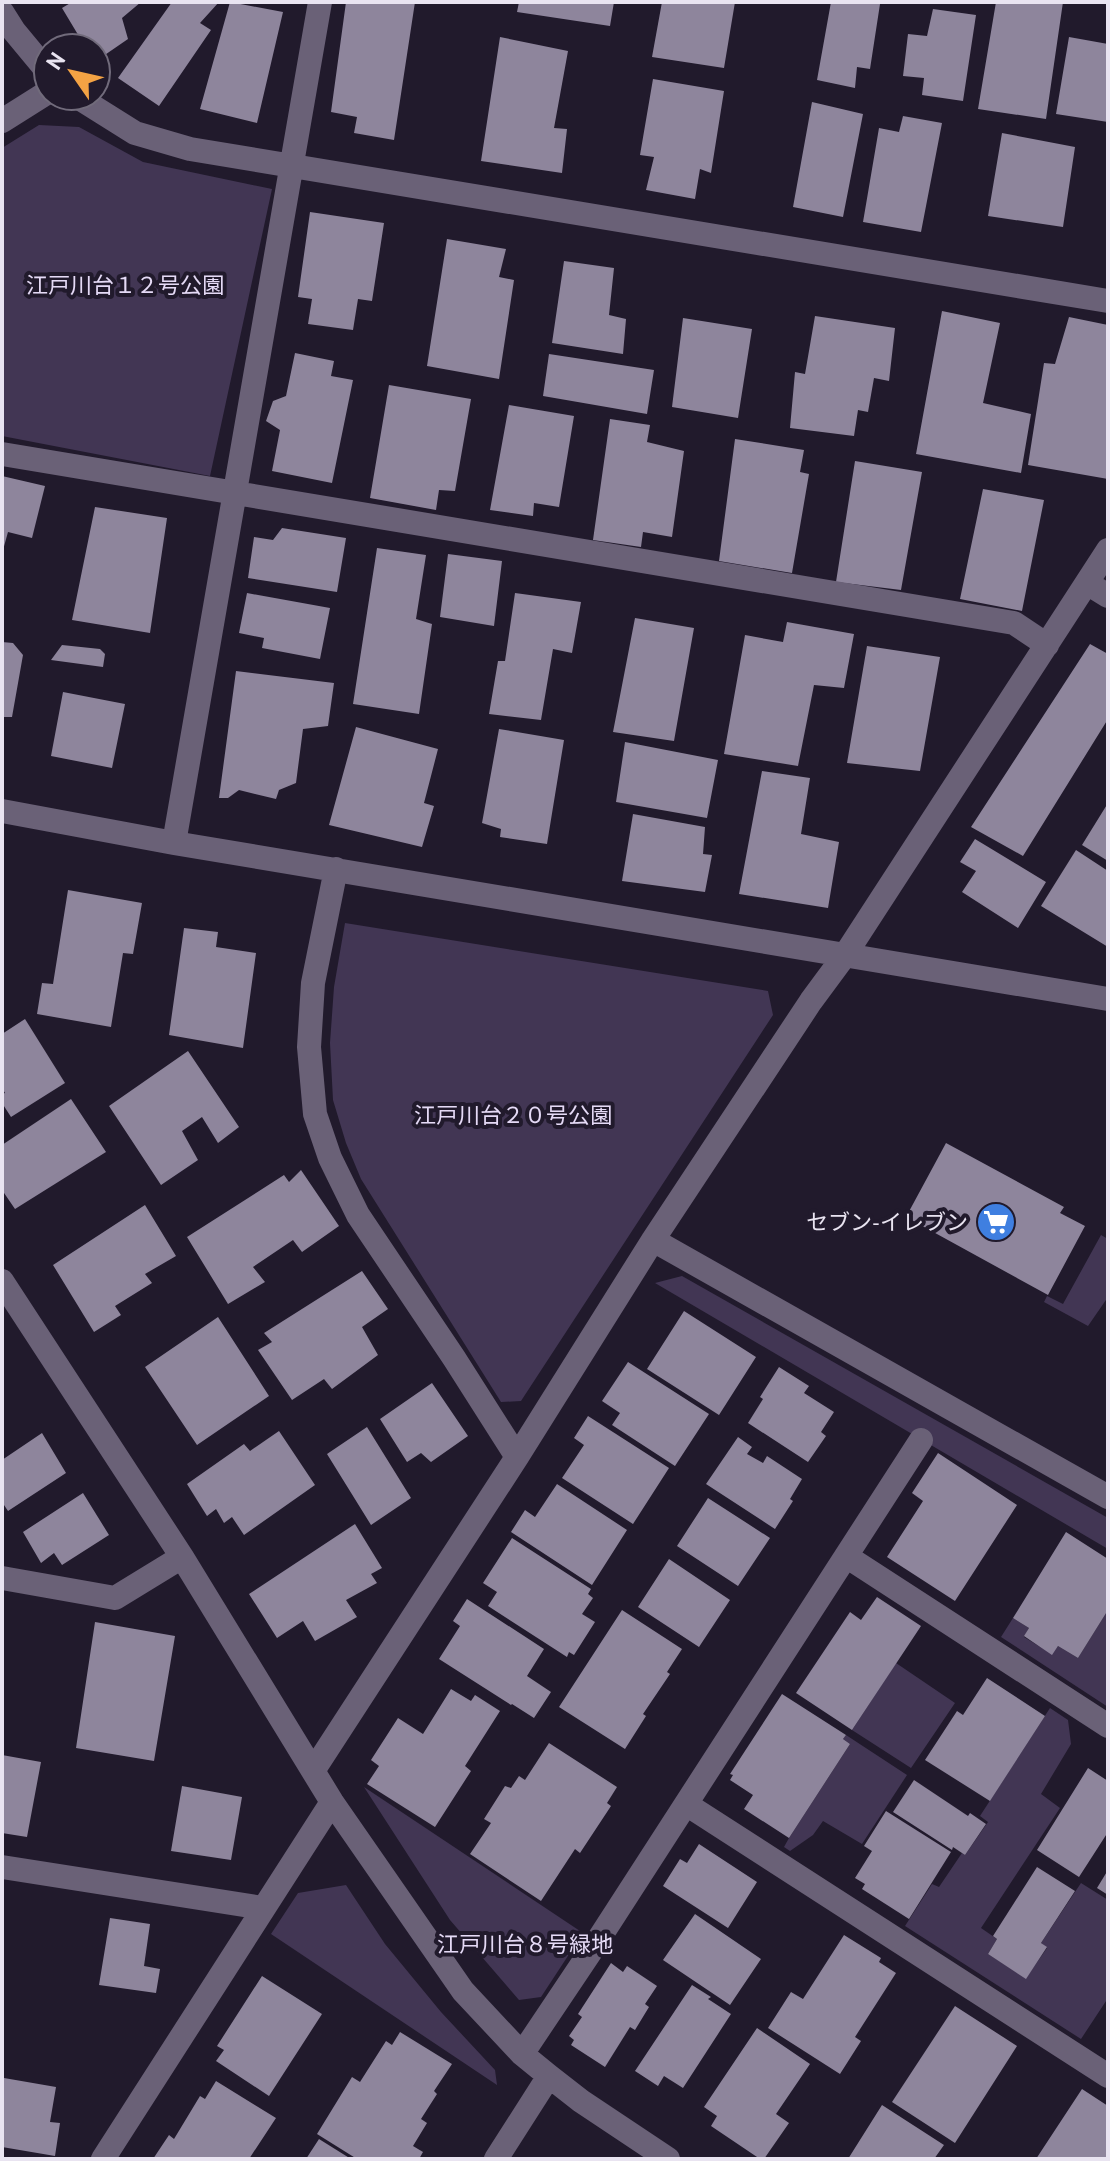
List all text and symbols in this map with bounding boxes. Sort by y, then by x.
north arrow [32,32,112,112]
text: N [40,47,71,75]
park label: 江戸川台１２号公園 [26,271,224,299]
park label: 江戸川台２０号公園 [414,1101,612,1129]
supermarket icon: セブン-イレブン [975,1201,1017,1243]
place label: セブン-イレブン [806,1208,968,1236]
park label: 江戸川台８号緑地 [437,1930,613,1958]

